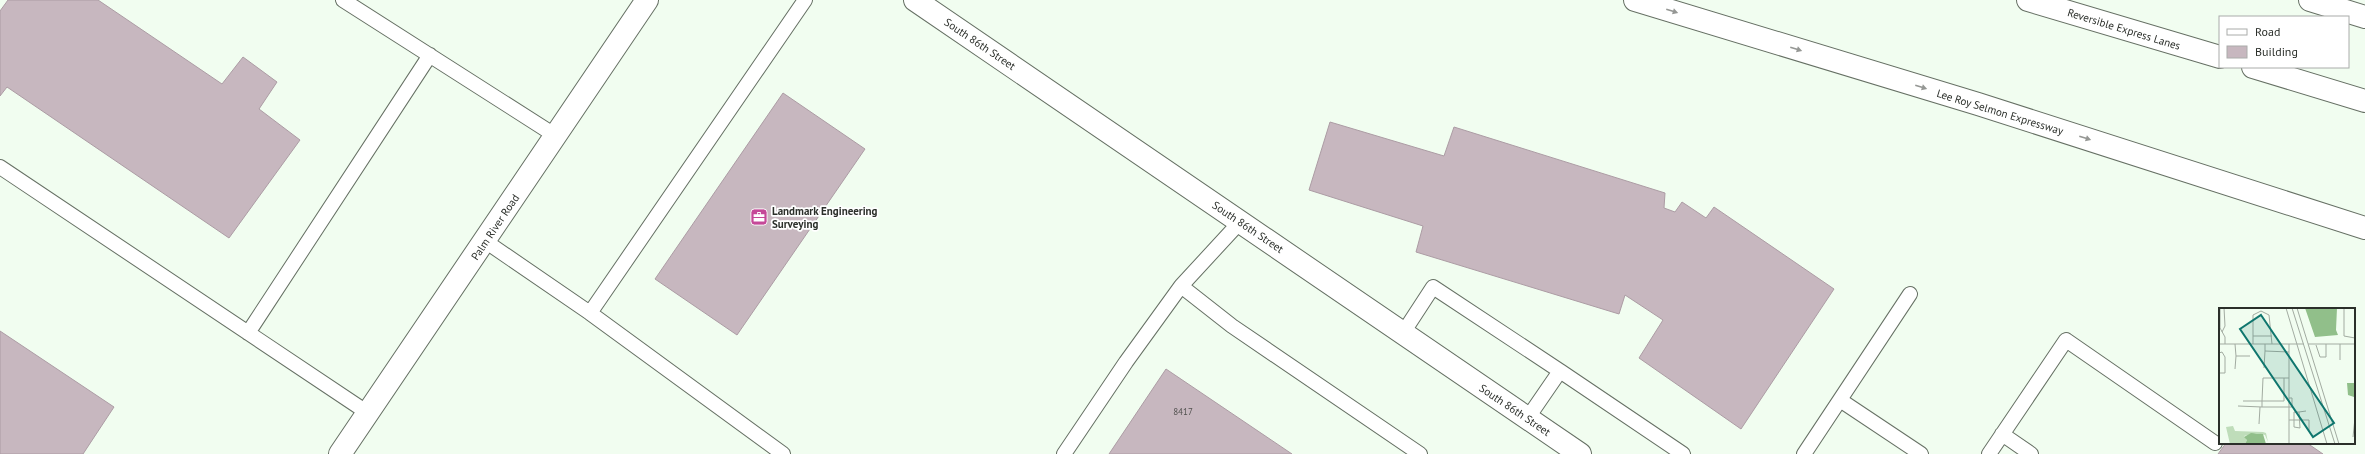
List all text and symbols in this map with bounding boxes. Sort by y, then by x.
street label: Reversible Express Lanes [2066,5,2182,53]
one-way arrow [1666,8,1678,14]
street label: South 86th Street [942,15,1019,73]
legend [2219,16,2349,68]
text: Road [2255,24,2280,39]
text: Building [2255,44,2298,59]
one-way arrow [1791,46,1803,52]
one-way arrow [1915,84,1927,90]
street label: Lee Roy Selmon Expressway [1935,86,2066,138]
one-way arrow [2079,135,2091,141]
street label: Palm River Road [468,191,522,263]
street label: South 86th Street [1210,198,1287,256]
place label: Landmark Engineering Surveying [772,204,878,231]
office icon: Landmark Engineering Surveying [749,207,769,227]
inset map [2219,308,2355,444]
street label: South 86th Street [1477,381,1554,439]
house number: 8417 [1173,406,1193,417]

